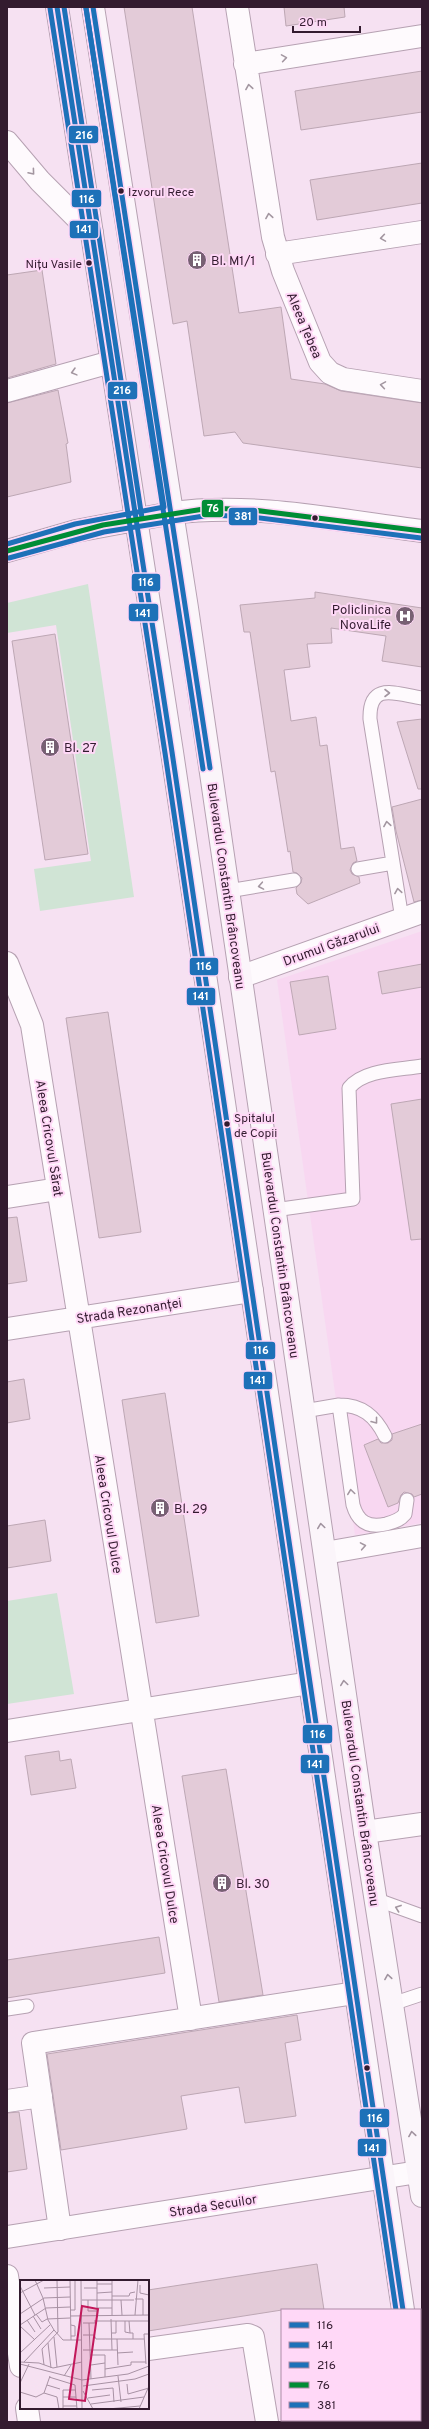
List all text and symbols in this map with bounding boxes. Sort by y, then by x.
scale bar [293,8,360,34]
text: 20 m [299,15,327,31]
one-way arrow [281,54,287,63]
one-way arrow [245,84,254,90]
line badge: 216 [68,125,99,144]
text: 216 [75,129,93,143]
one-way arrow [28,167,35,175]
place label: Izvorul Rece [128,185,194,201]
marker: Izvorul Rece [116,186,126,196]
line badge: 116 [71,189,102,208]
text: 116 [79,193,95,207]
one-way arrow [265,213,273,219]
line badge: 141 [69,220,99,239]
text: 141 [76,223,92,237]
one-way arrow [380,233,387,242]
building icon: Bl. M1/1 [186,249,208,271]
place label: Bl. M1/1 [211,254,255,270]
place label: Nițu Vasile [26,257,82,273]
marker: Nițu Vasile [84,258,94,268]
street label: Aleea Țebea [282,290,324,361]
one-way arrow [71,367,78,376]
line badge: 216 [107,381,138,400]
one-way arrow [380,381,387,390]
text: 216 [113,384,131,398]
line badge: 76 [201,499,224,518]
text: 76 [207,502,219,516]
line badge: 381 [228,507,258,526]
text: 381 [234,510,252,524]
unlabelled marker [310,513,320,523]
line badge: 116 [131,573,161,592]
text: 116 [138,576,154,590]
line badge: 141 [128,603,159,622]
place label: Policlinica NovaLife [332,603,391,634]
hospital icon: Policlinica NovaLife [394,605,416,627]
text: 141 [135,607,151,621]
one-way arrow [385,689,391,697]
building icon: Bl. 27 [39,736,61,758]
place label: Bl. 27 [64,741,97,757]
street label: Bulevardul Constantin Brâncoveanu [203,782,247,990]
one-way arrow [383,821,392,828]
one-way arrow [258,881,264,890]
one-way arrow [394,888,402,894]
street label: Drumul Găzarului [281,921,382,971]
line badge: 116 [189,957,219,976]
text: 116 [196,960,212,974]
line badge: 141 [186,987,216,1006]
text: 141 [193,990,209,1004]
street label: Aleea Cricovul Sărat [31,1079,65,1198]
place label: Spitalul de Copii [234,1111,277,1142]
marker: Spitalul de Copii [222,1119,232,1129]
street label: Bulevardul Constantin Brâncoveanu [257,1151,301,1359]
street label: Strada Rezonanței [75,1296,183,1328]
line badge: 116 [245,1341,276,1360]
text: 116 [253,1344,269,1358]
line badge: 141 [243,1371,273,1390]
text: 141 [250,1374,266,1388]
one-way arrow [371,1417,378,1424]
street label: Aleea Cricovul Dulce [90,1454,124,1575]
one-way arrow [347,1489,356,1495]
building icon: Bl. 29 [149,1497,171,1519]
place label: Bl. 29 [174,1502,208,1518]
one-way arrow [317,1523,326,1529]
one-way arrow [360,1542,366,1551]
one-way arrow [340,1680,349,1686]
street label: Bulevardul Constantin Brâncoveanu [337,1699,381,1907]
line badge: 116 [302,1724,333,1744]
text: 116 [310,1728,326,1742]
line badge: 141 [300,1754,330,1774]
text: 141 [307,1758,323,1772]
street label: Aleea Cricovul Dulce [147,1804,181,1925]
building icon: Bl. 30 [211,1872,233,1894]
place label: Bl. 30 [236,1877,270,1893]
one-way arrow [395,1904,402,1913]
one-way arrow [384,1974,392,1981]
unlabelled marker [362,2063,372,2073]
line badge: 116 [359,2108,390,2128]
text: 116 [367,2112,383,2126]
one-way arrow [408,2130,417,2137]
line badge: 141 [357,2138,387,2157]
text: 141 [364,2142,380,2156]
street label: Strada Secuilor [168,2192,258,2222]
inset map [20,2280,149,2409]
legend [281,2309,421,2421]
text: 116 [317,2318,333,2334]
text: 141 [317,2338,333,2354]
text: 216 [317,2358,336,2374]
text: 76 [317,2378,330,2394]
text: 381 [317,2398,336,2414]

